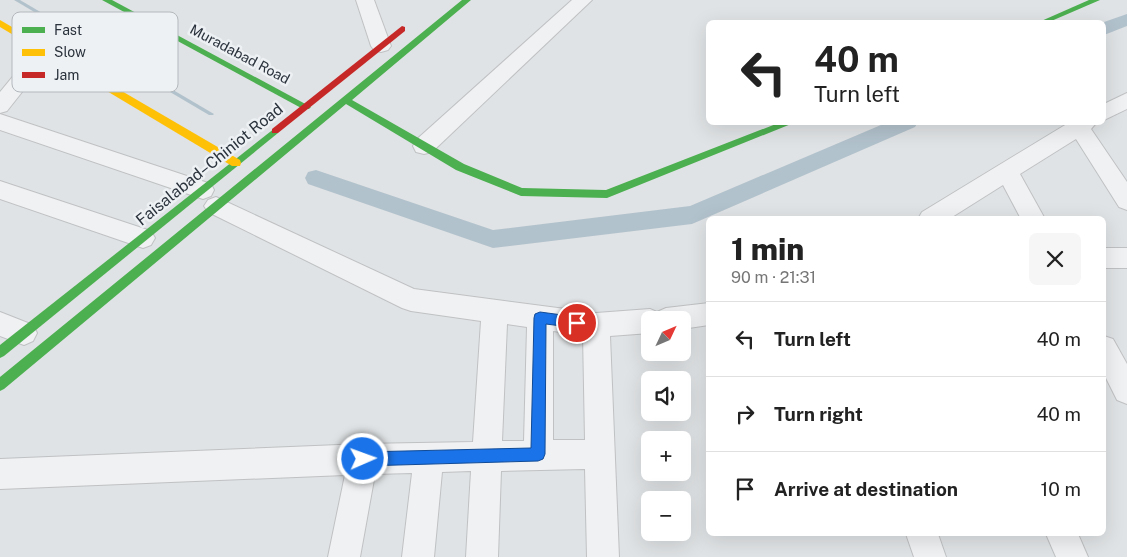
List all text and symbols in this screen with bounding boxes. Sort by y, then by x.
legend [12,12,178,92]
street label: Muradabad Road [187,21,293,87]
text: Fast [54,22,82,38]
text: 40 m [814,39,899,80]
icon: left [731,40,796,105]
text: Slow [54,44,86,60]
text: Jam [54,67,79,83]
text: Turn left [814,81,900,107]
street label: Faisalabad–Chiniot Road [132,99,287,230]
text: 1 min [731,231,804,267]
button: close [1029,233,1081,285]
text: 90 m · 21:31 [731,268,816,287]
pin [556,302,598,344]
icon: arrive [563,309,591,337]
north arrow [641,311,691,361]
map controls [641,311,691,541]
icon: left [731,325,759,353]
text: Turn left [774,328,851,350]
text: 40 m [1036,328,1081,350]
button: sound [641,371,691,421]
icon: right [731,400,759,428]
text: Turn right [774,403,863,425]
text: 40 m [1036,403,1081,425]
button: + [641,431,691,481]
position arrow [336,432,388,484]
icon: arrive [731,475,759,503]
text: Arrive at destination [774,478,958,500]
text: 10 m [1041,478,1081,500]
button: − [641,491,691,541]

